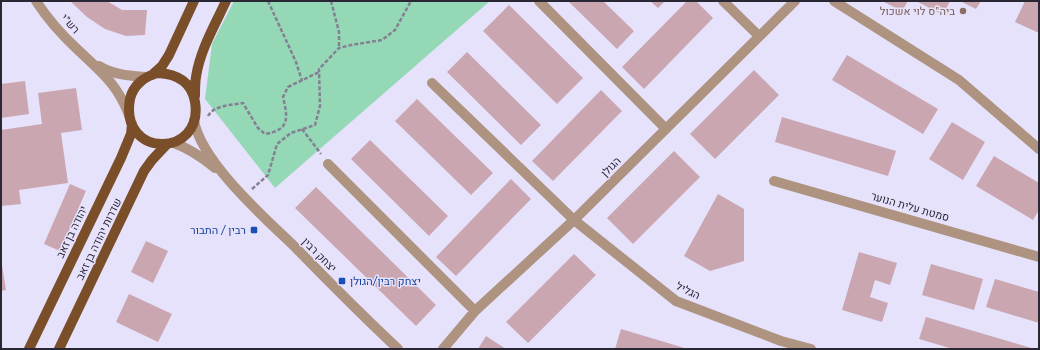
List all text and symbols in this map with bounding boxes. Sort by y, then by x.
place label: ביה"ס לוי אשכול [880,5,955,18]
marker: ביה"ס לוי אשכול [958,6,968,16]
street label: רש"י [58,12,82,36]
street label: הגולן [598,154,624,180]
street label: סמטת עלית הנוער [869,190,951,224]
street label: שדרות יהודה בן זאב [74,196,124,282]
street label: יהודה בן זאב [54,204,90,260]
place label: רבין / התבור [190,224,246,237]
marker: רבין / התבור [249,225,259,235]
street label: יצחק רבין [299,235,339,275]
place label: יצחק רבין/הגולן [350,275,421,288]
marker: יצחק רבין/הגולן [337,276,347,286]
street label: הגליל [674,280,702,302]

